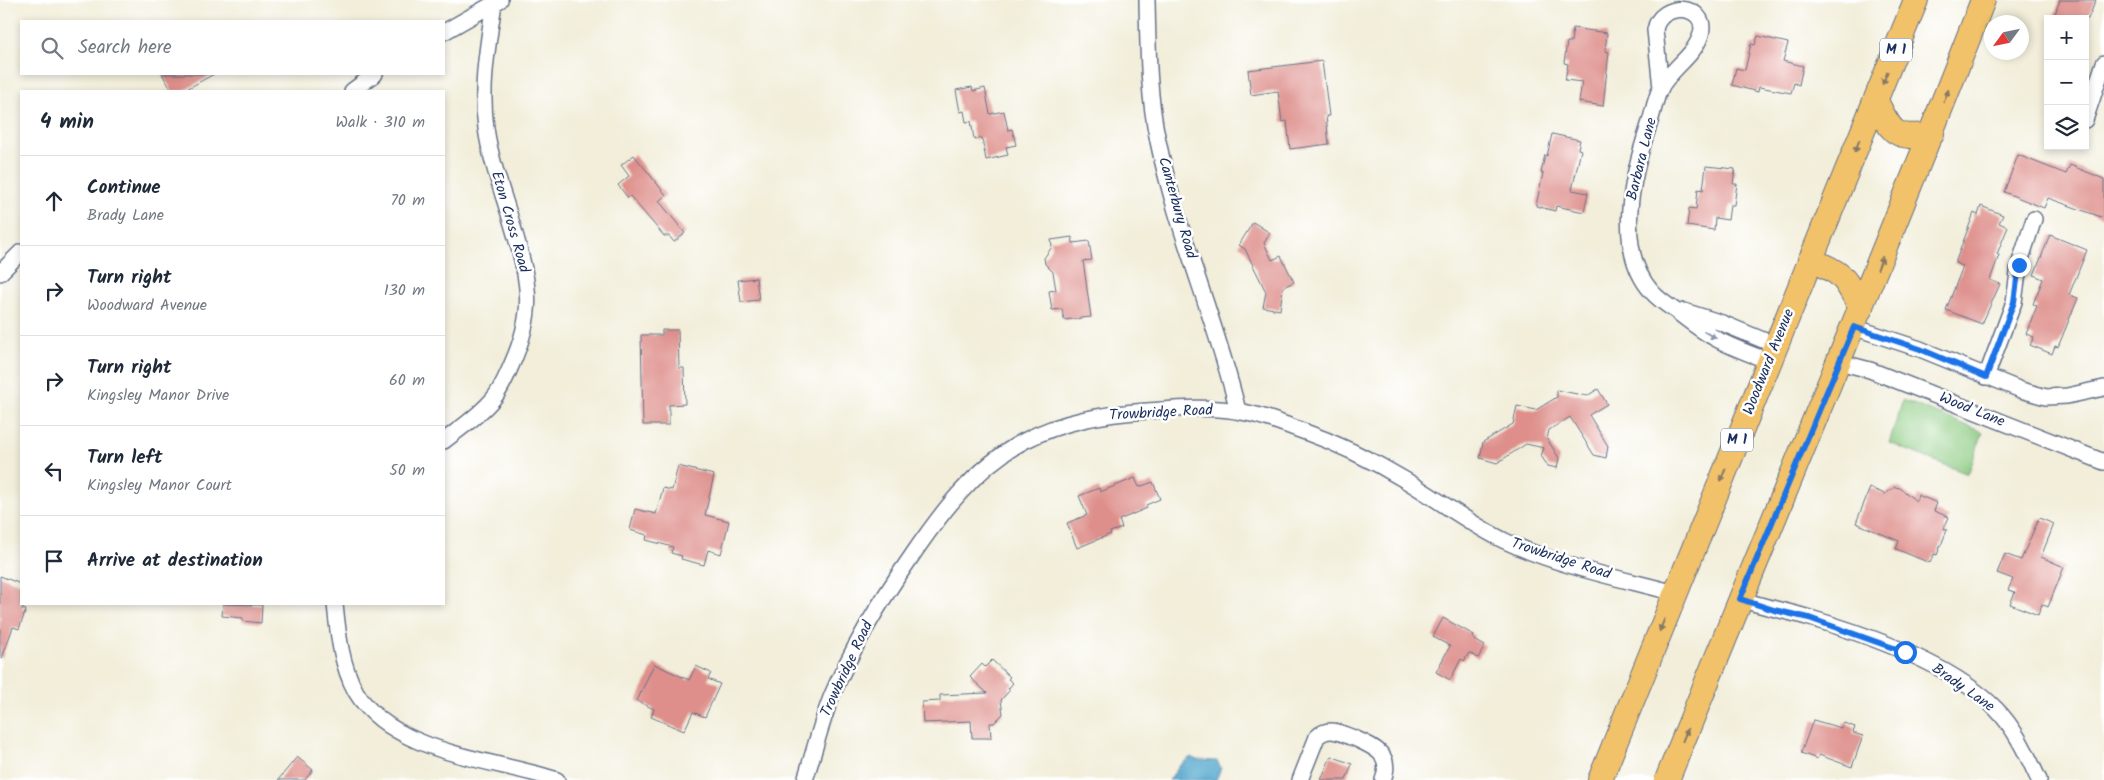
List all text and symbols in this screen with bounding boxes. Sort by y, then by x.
north arrow [1984,15,2029,60]
map controls [2044,15,2089,150]
button: + [2044,15,2089,60]
search box [20,20,445,75]
text: Search here [78,33,172,63]
icon: search [38,34,66,62]
road number: M 1 [1880,38,1912,62]
button: − [2044,60,2089,105]
one-way arrow [1881,70,1888,85]
one-way arrow [1943,88,1951,103]
button: layers [2044,105,2089,150]
text: 4 min [40,106,94,139]
text: Walk · 310 m [336,110,425,135]
street label: Barbara Lane [1620,115,1664,203]
one-way arrow [1853,139,1861,153]
street label: Canterbury Road [1151,154,1203,262]
street label: Eton Cross Road [484,168,536,276]
text: Continue [87,173,160,203]
icon: ahead [40,187,68,215]
text: 70 m [390,188,425,213]
text: Brady Lane [87,203,164,228]
route end [2008,254,2031,277]
one-way arrow [1876,256,1884,270]
text: Turn right [87,263,172,293]
icon: right [40,277,68,305]
text: 130 m [384,278,425,303]
text: Woodward Avenue [87,293,207,318]
street label: Woodward Avenue [1737,305,1801,419]
one-way arrow [1704,331,1717,340]
text: Turn right [87,353,172,383]
icon: right [40,367,68,395]
text: 60 m [389,368,425,393]
text: Kingsley Manor Drive [87,383,229,408]
street label: Wood Lane [1936,386,2009,434]
street label: Trowbridge Road [1109,398,1214,428]
road number: M 1 [1721,428,1753,452]
text: Turn left [87,443,162,473]
icon: left [40,457,68,485]
text: 50 m [389,458,425,483]
one-way arrow [1719,468,1727,482]
text: Kingsley Manor Court [87,473,232,498]
street label: Trowbridge Road [1508,532,1615,587]
text: Arrive at destination [87,546,263,576]
icon: arrive [40,547,68,575]
street label: Trowbridge Road [814,616,880,721]
one-way arrow [1658,618,1666,633]
route start [1894,641,1917,664]
street label: Brady Lane [1927,658,2000,719]
one-way arrow [1682,728,1690,742]

